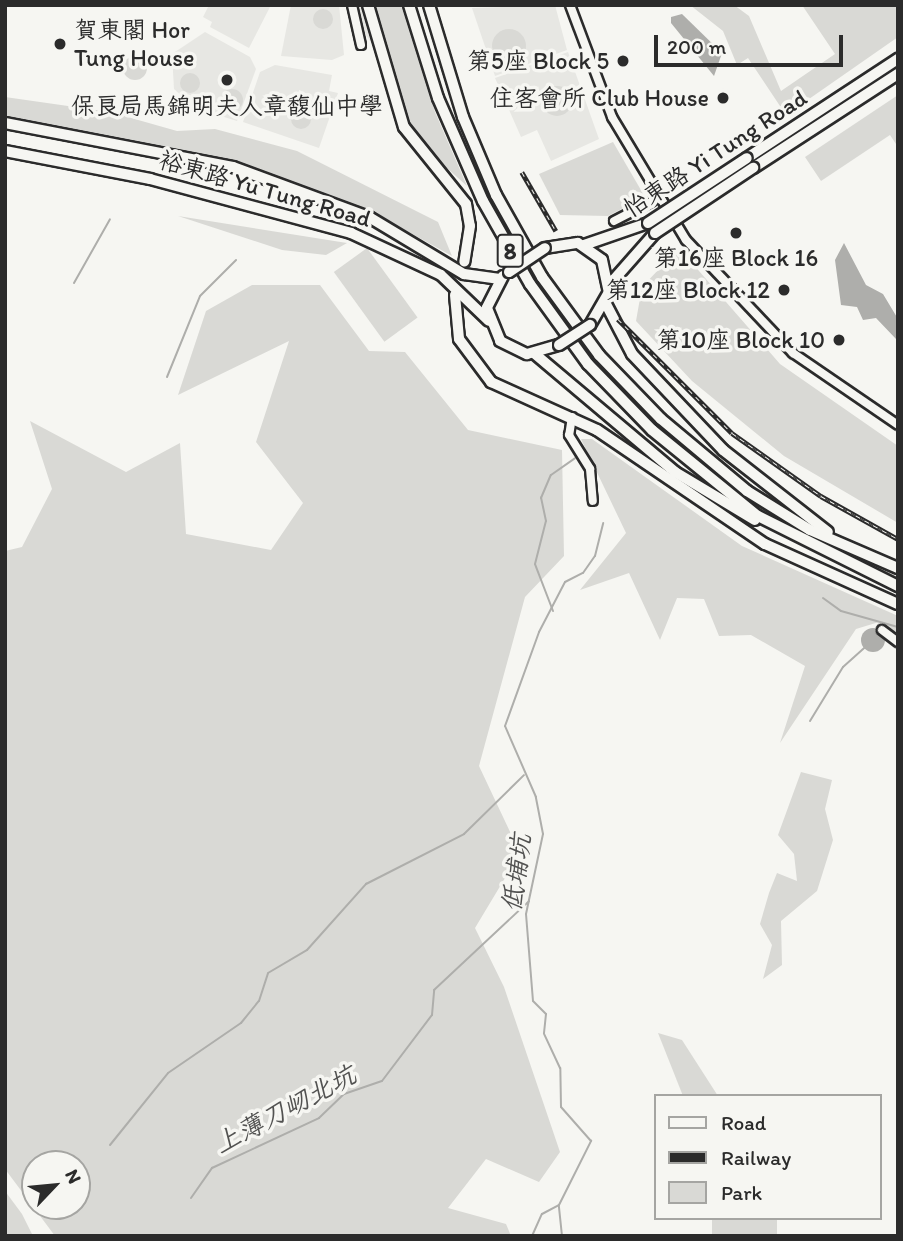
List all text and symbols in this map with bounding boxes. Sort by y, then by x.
place label: 賀東閣 Hor Tung House [74,16,194,72]
scale bar [658,21,847,65]
text: 200 m [667,34,726,59]
marker: 賀東閣 Hor Tung House [52,36,68,52]
place label: 第5座 Block 5 [467,47,609,75]
marker: 第5座 Block 5 [615,53,631,69]
marker: 保良局馬錦明夫人章馥仙中學 [219,72,235,88]
place label: 住客會所 Club House [490,84,709,112]
street label: 怡東路 Yi Tung Road [619,84,811,222]
marker: 住客會所 Club House [715,90,731,106]
place label: 保良局馬錦明夫人章馥仙中學 [71,92,383,120]
street label: 裕東路 Yu Tung Road [157,145,373,233]
marker: 第16座 Block 16 [728,225,744,241]
road number: 8 [496,232,524,270]
place label: 第16座 Block 16 [654,244,818,272]
place label: 第12座 Block 12 [606,276,770,304]
marker: 第12座 Block 12 [776,282,792,298]
place label: 第10座 Block 10 [656,326,825,354]
marker: 第10座 Block 10 [831,332,847,348]
water label: 低埔坑 [496,832,538,914]
water label: 上薄刀屻北坑 [209,1060,361,1160]
legend [654,1094,882,1220]
text: Road [721,1110,766,1135]
text: Railway [721,1145,791,1170]
north arrow [21,1150,91,1220]
text: N [60,1166,87,1187]
text: Park [721,1180,762,1205]

